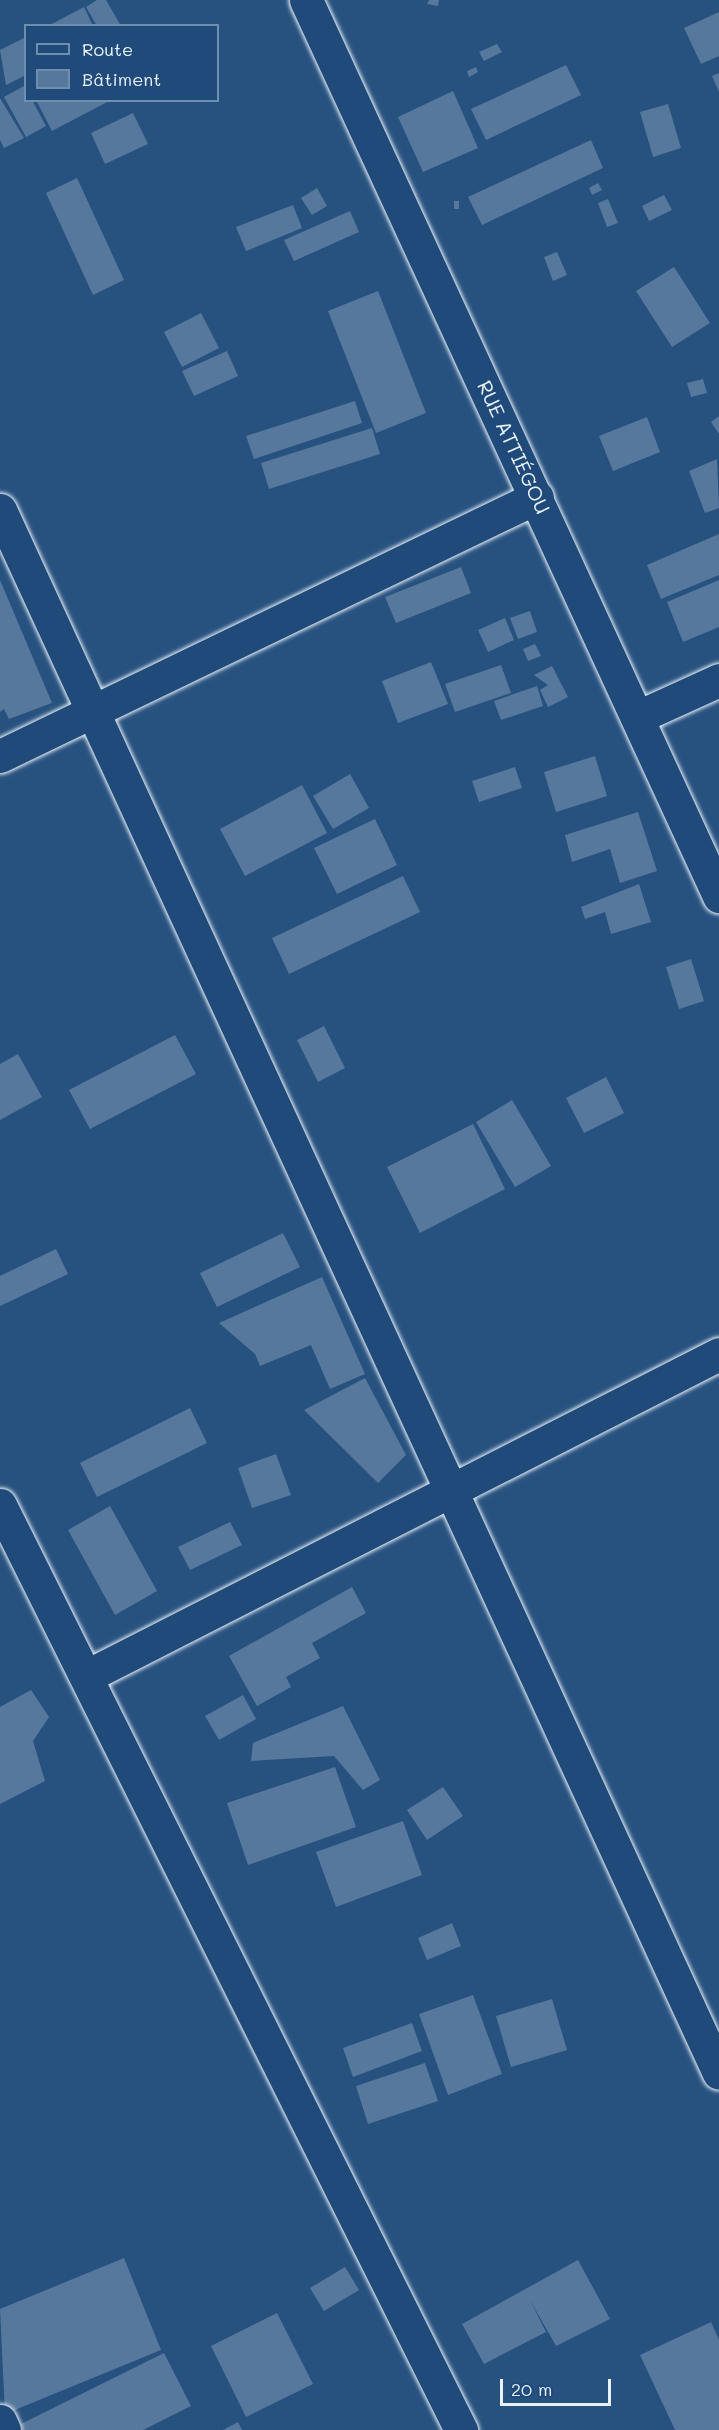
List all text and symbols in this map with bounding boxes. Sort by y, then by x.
legend [24,24,219,102]
text: Route [82,37,133,61]
text: Bâtiment [82,67,161,91]
street label: RUE ATTIÉGOU [473,377,555,517]
scale bar [503,2367,614,2405]
text: 20 m [511,2377,552,2401]

